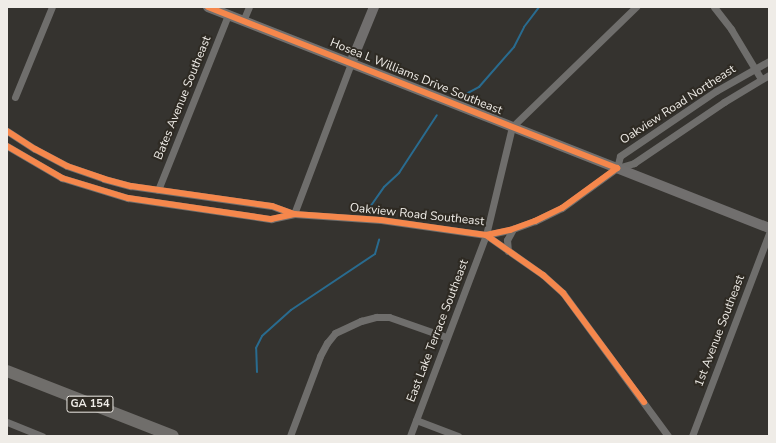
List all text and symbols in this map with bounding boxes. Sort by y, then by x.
street label: Bates Avenue Southeast [152,34,214,162]
street label: Hosea L Williams Drive Southeast [328,36,504,118]
street label: Oakview Road Northeast [618,62,738,148]
street label: Oakview Road Southeast [349,201,485,229]
street label: East Lake Terrace Southeast [404,258,472,404]
street label: 1st Avenue Southeast [692,273,748,389]
road number: GA 154 [66,395,114,413]

